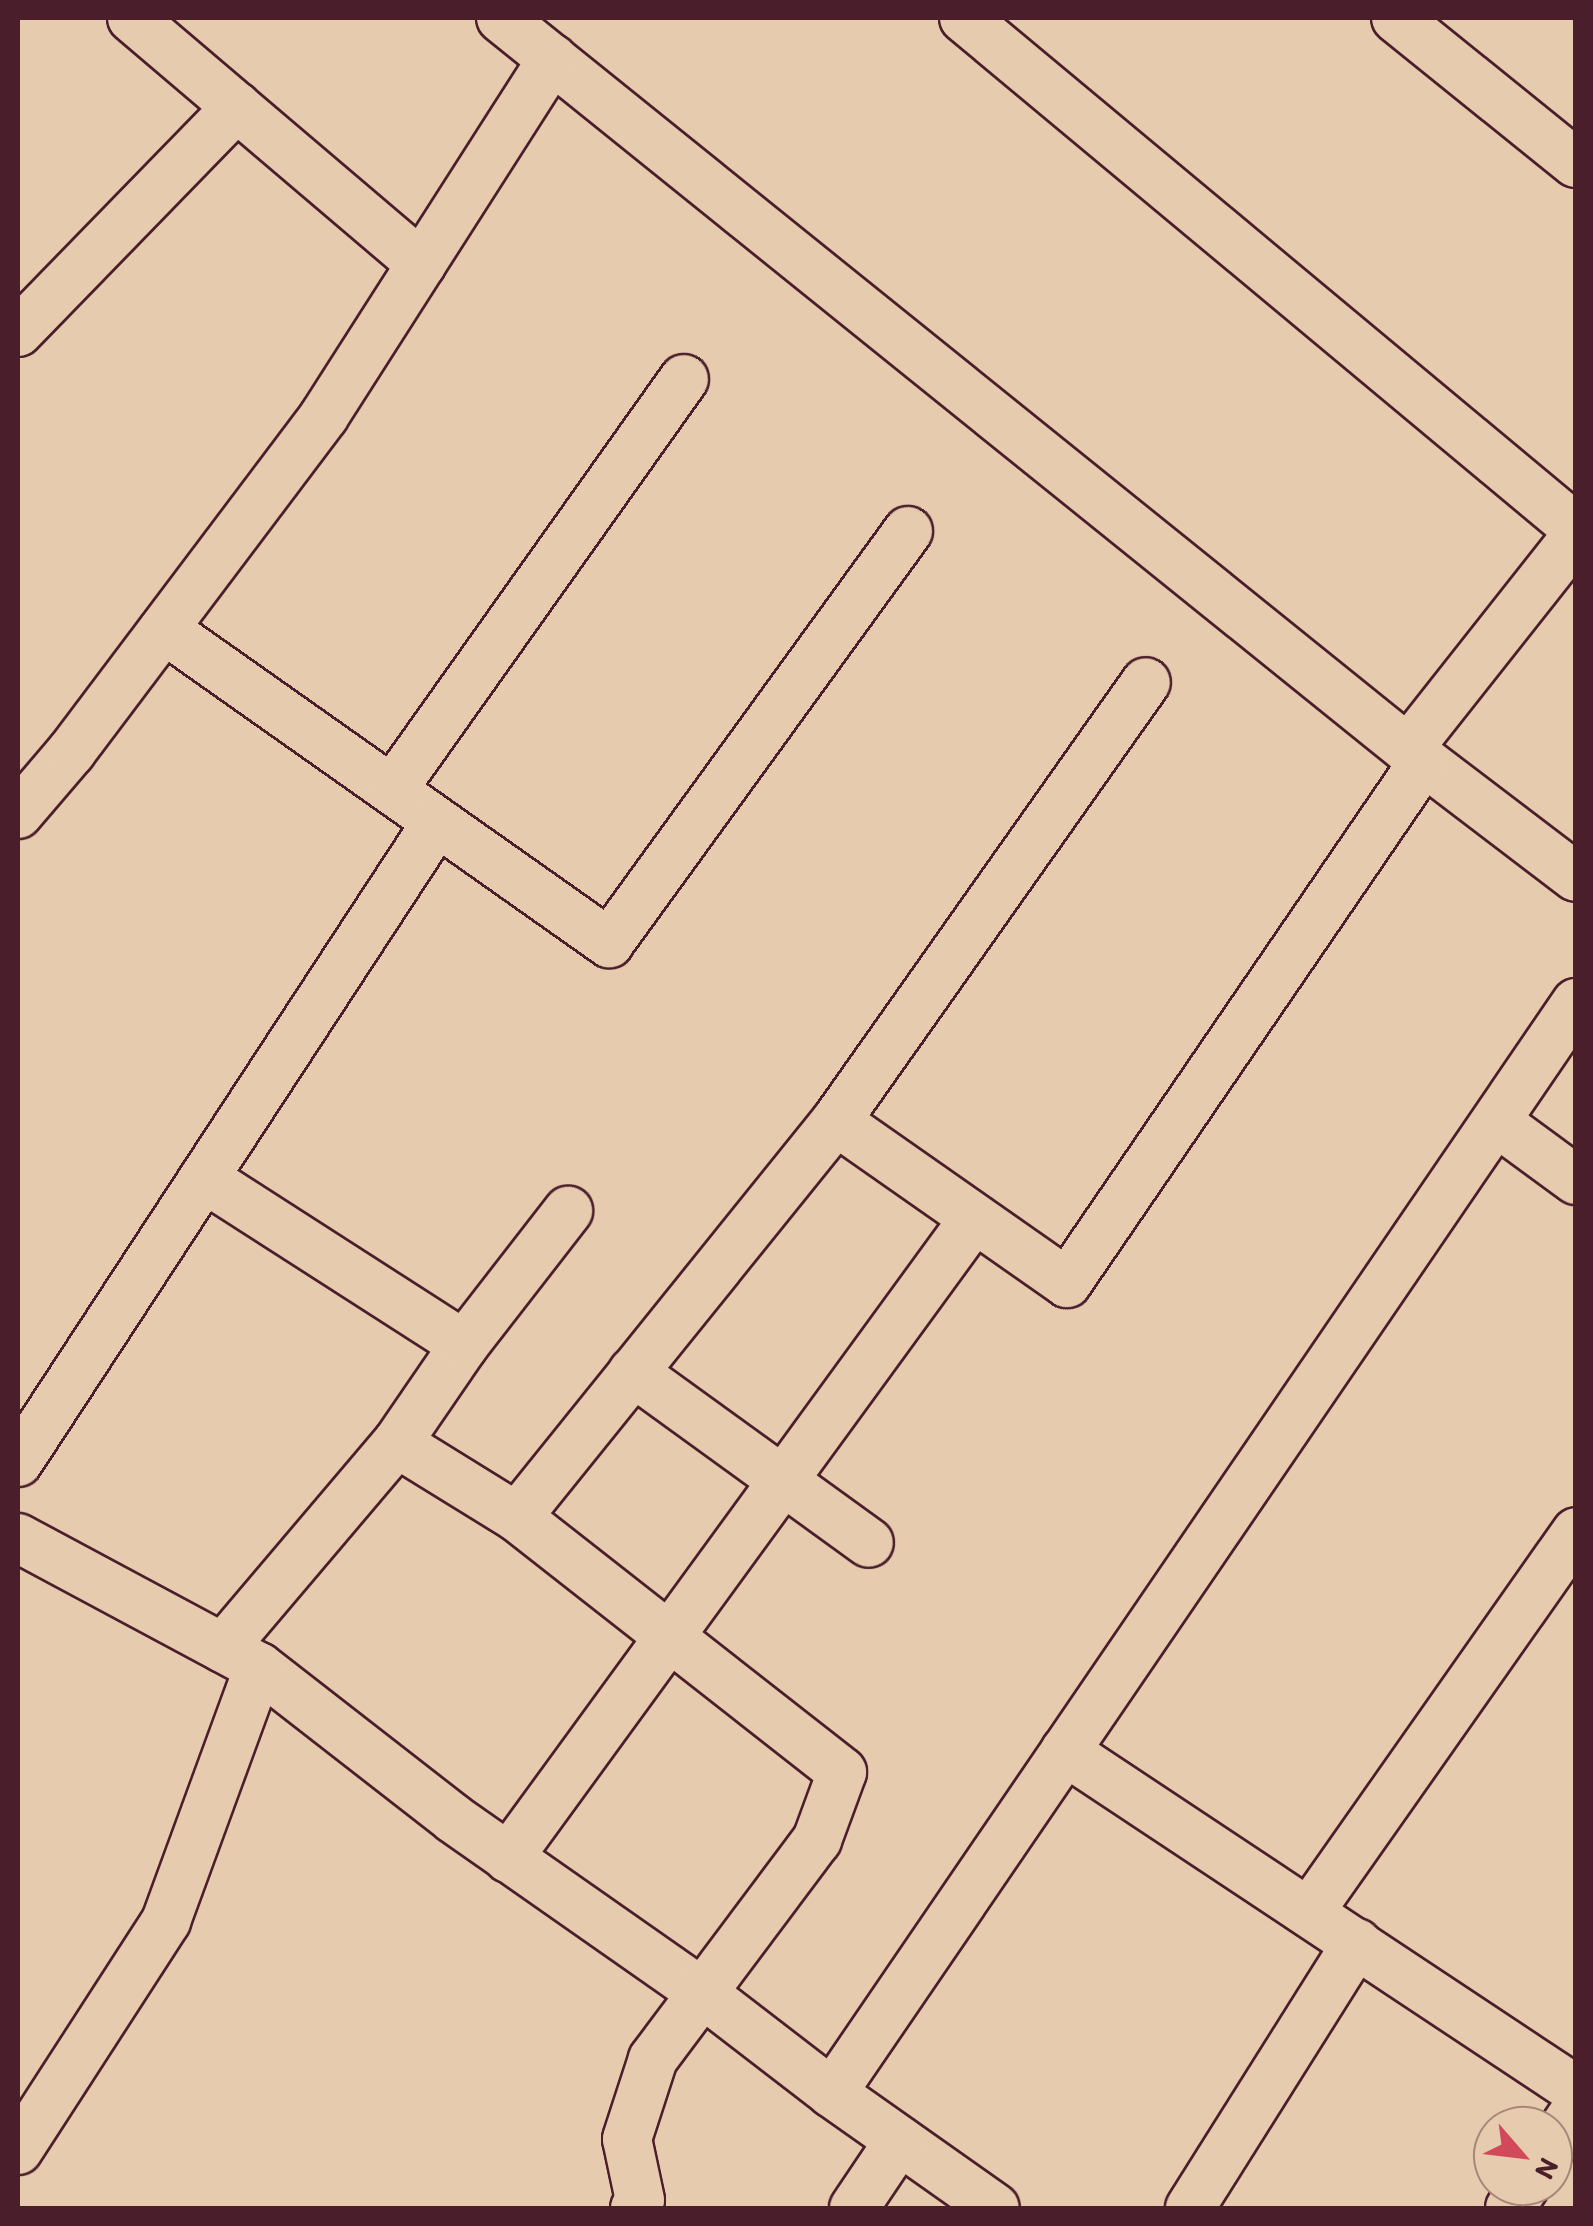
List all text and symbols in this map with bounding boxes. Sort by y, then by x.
north arrow [1473,2106,1573,2206]
text: N [1528,2153,1567,2185]

